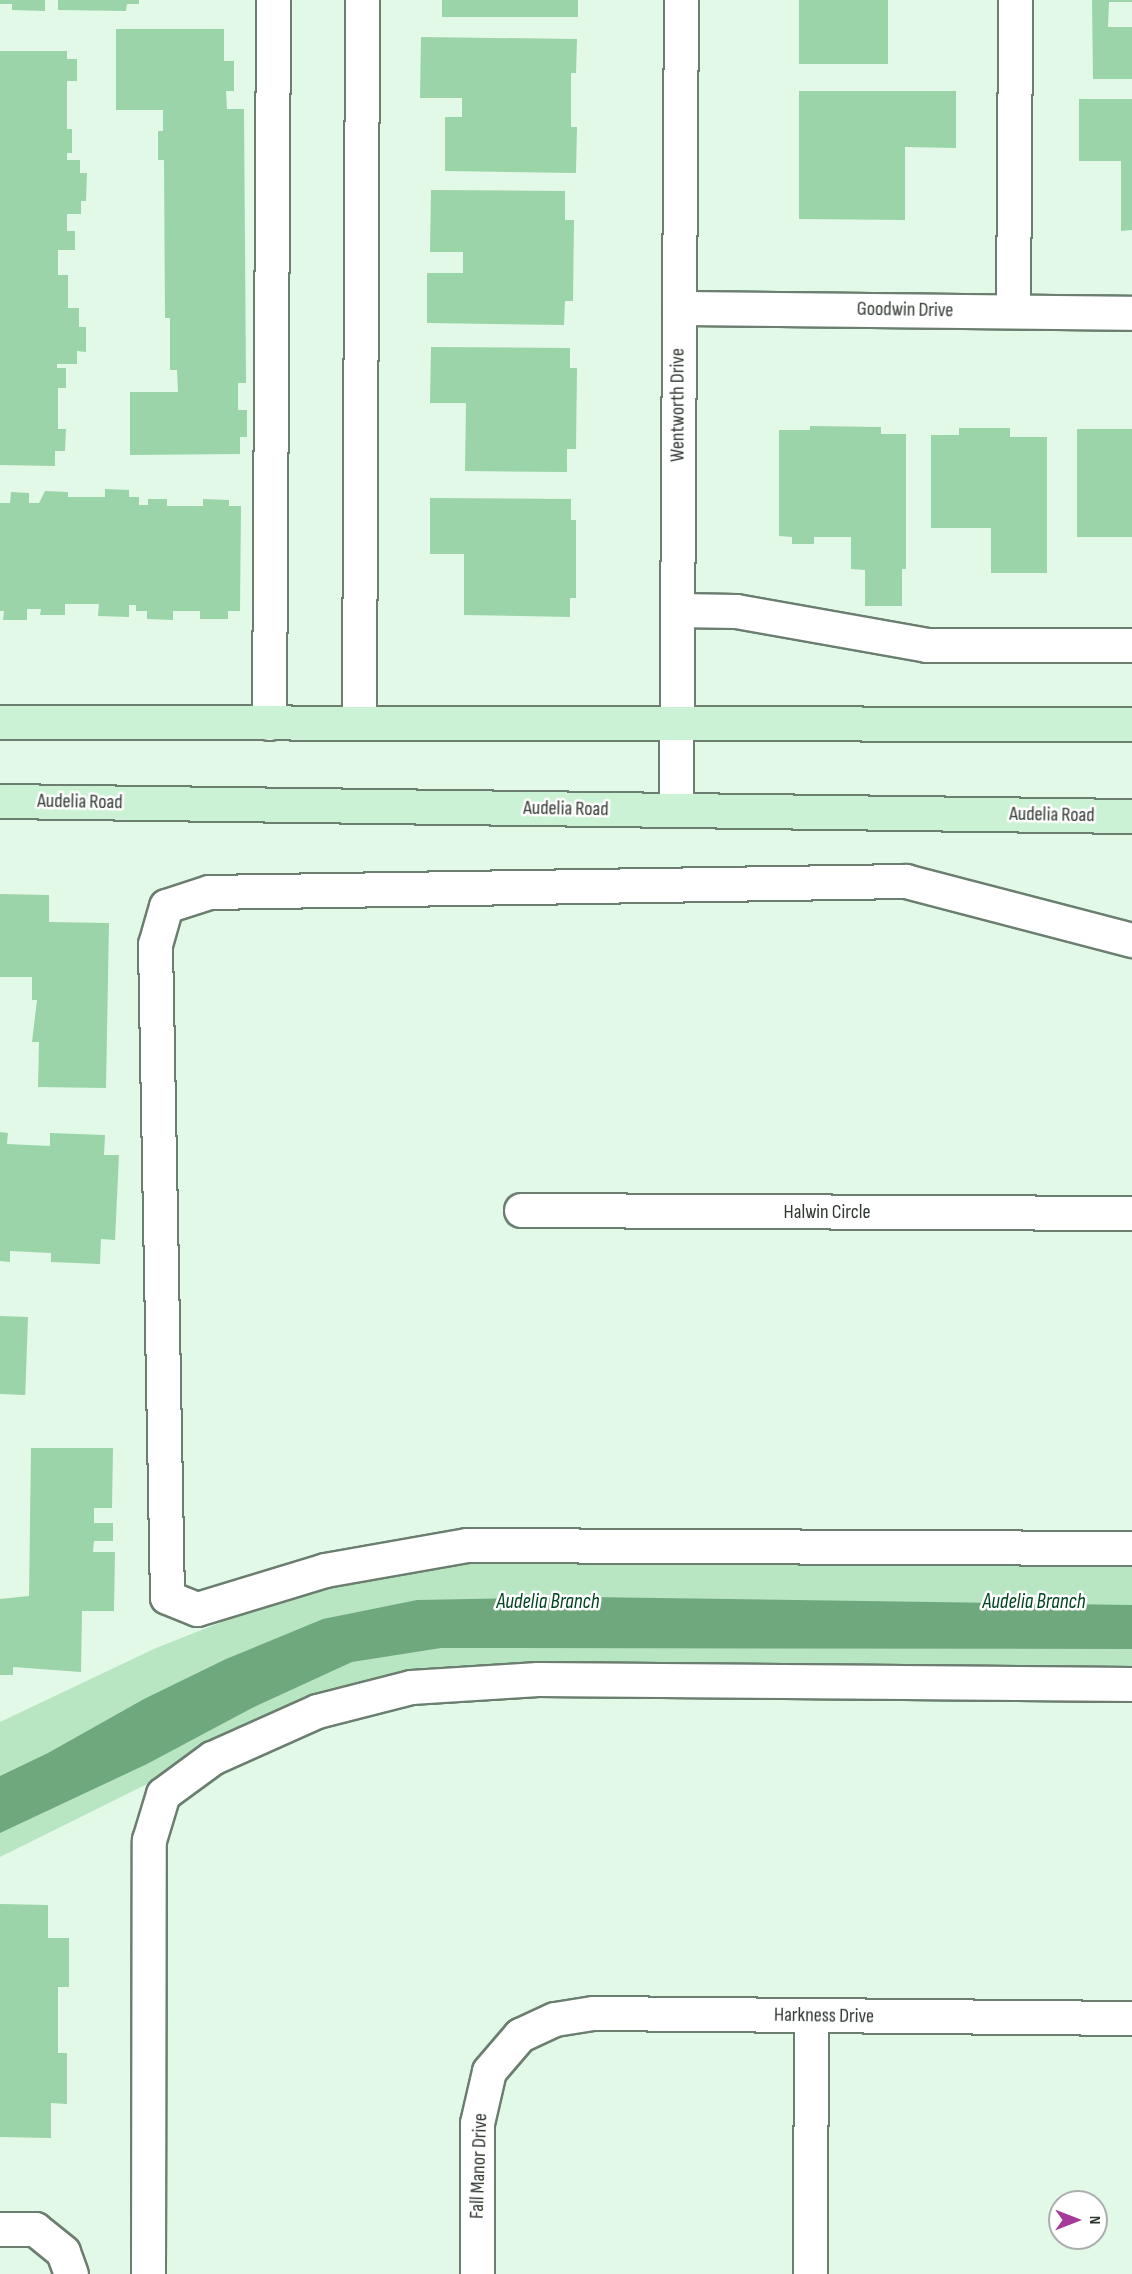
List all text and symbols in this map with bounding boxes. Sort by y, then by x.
street label: Goodwin Drive [857,297,953,323]
street label: Wentworth Drive [666,348,690,462]
street label: Audelia Road [37,789,123,815]
street label: Audelia Road [523,796,609,822]
street label: Audelia Road [1009,802,1095,828]
street label: Halwin Circle [784,1200,870,1224]
water label: Audelia Branch [496,1589,600,1615]
water label: Audelia Branch [982,1589,1086,1615]
street label: Harkness Drive [774,2003,874,2029]
street label: Fall Manor Drive [465,2113,493,2219]
north arrow [1048,2190,1108,2250]
text: N [1085,2216,1104,2224]

